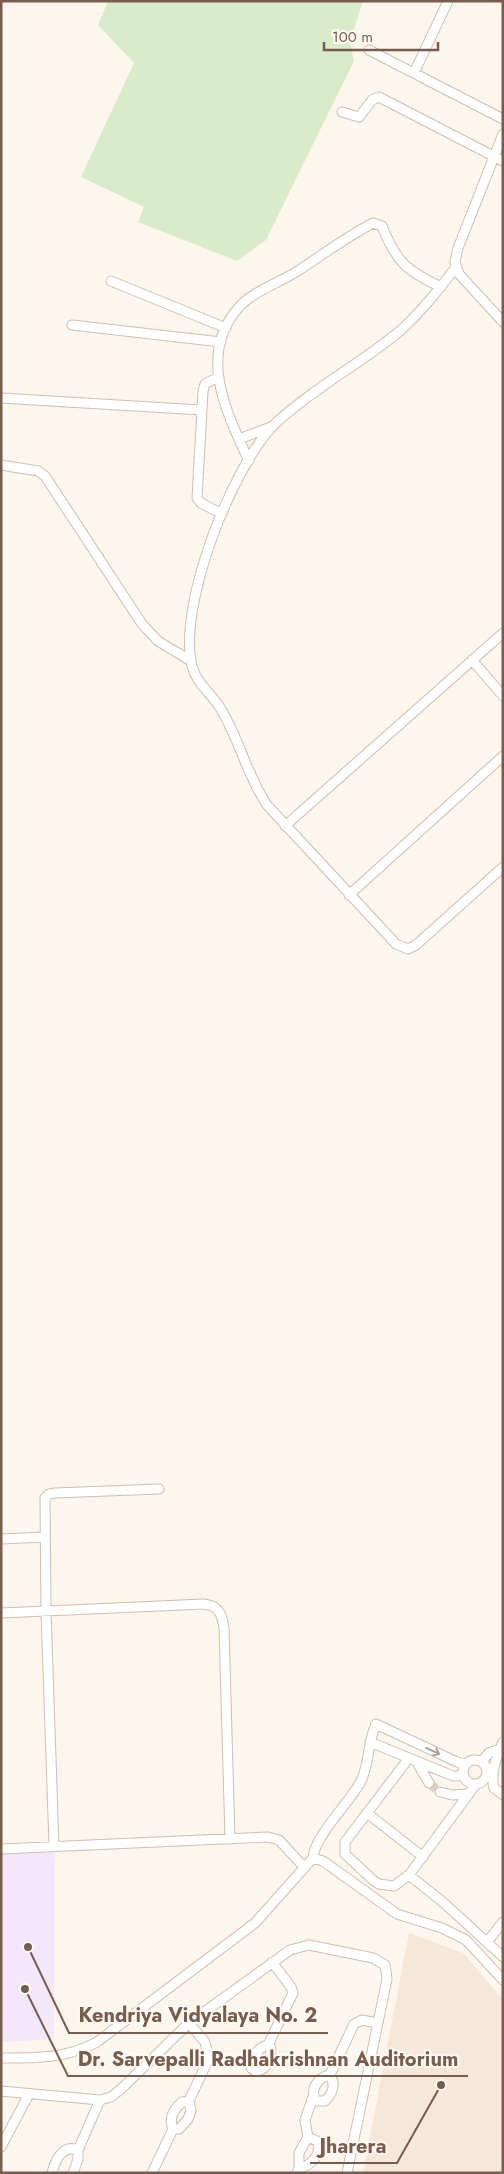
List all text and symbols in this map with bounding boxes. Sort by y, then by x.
scale bar [324,20,438,52]
text: 100 m [332,26,373,48]
one-way arrow [425,1746,440,1756]
callout: Kendriya Vidyalaya No. 2 [69,1998,328,2033]
text: Kendriya Vidyalaya No. 2 [79,2001,317,2030]
callout: Dr. Sarvepalli Radhakrishnan Auditorium [68,2041,468,2076]
text: Dr. Sarvepalli Radhakrishnan Auditorium [78,2045,458,2074]
callout: Jharera [310,2128,397,2163]
text: Jharera [315,2132,387,2161]

